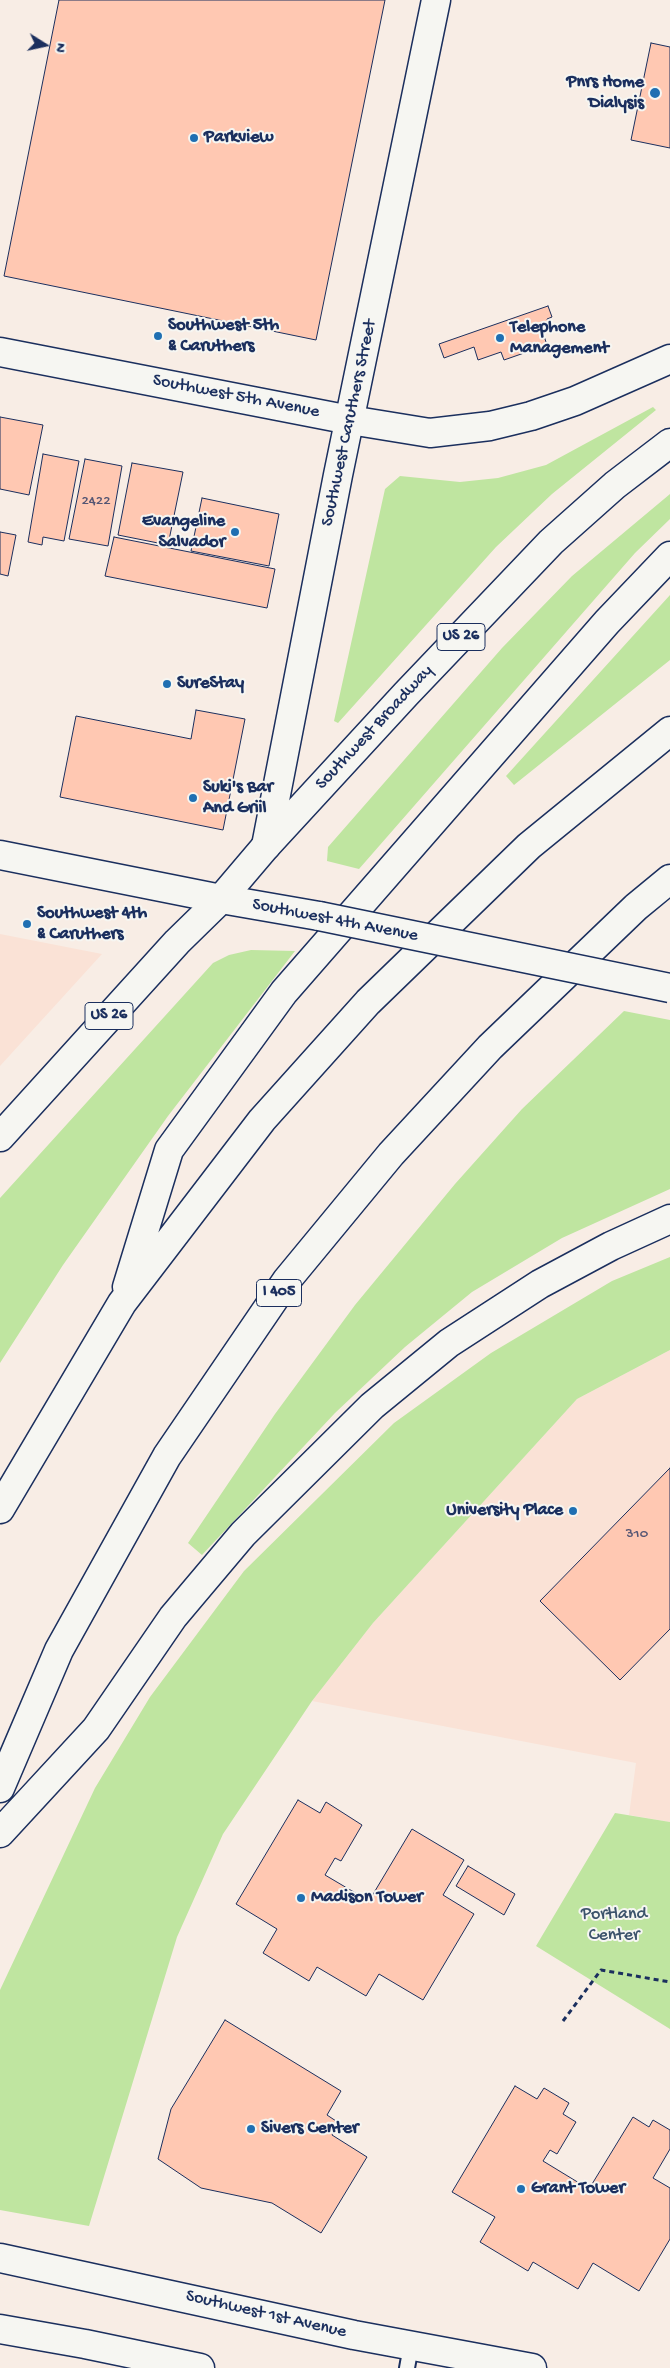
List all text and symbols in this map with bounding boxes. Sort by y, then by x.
north arrow [20,20,70,70]
text: N [51,42,69,54]
place label: Pnrs Home Dialysis [567,72,644,115]
marker: Pnrs Home Dialysis [648,86,662,100]
place label: Parkview [204,127,273,149]
marker: Parkview [188,132,200,144]
place label: Southwest 5th & Caruthers [168,315,279,358]
place label: Telephone Management [510,317,609,359]
street label: Southwest Caruthers Street [318,318,382,528]
marker: Southwest 5th & Caruthers [152,330,164,342]
marker: Telephone Management [494,332,506,344]
street label: Southwest 5th Avenue [151,370,321,424]
house number: 2422 [81,493,111,511]
place label: Evangeline Salvador [142,511,225,554]
marker: Evangeline Salvador [229,526,241,538]
road number: US 26 [437,624,485,650]
street label: Southwest Broadway [312,661,438,795]
place label: SureStay [177,673,244,695]
marker: SureStay [161,678,173,690]
place label: Suki's Bar And Griil [203,777,273,820]
marker: Suki's Bar And Griil [187,792,199,804]
street label: Southwest 4th Avenue [250,894,420,948]
place label: Southwest 4th & Caruthers [37,903,147,946]
marker: Southwest 4th & Caruthers [21,918,33,930]
road number: US 26 [85,1002,133,1030]
road number: I 405 [256,1280,302,1306]
place label: University Place [446,1500,563,1522]
marker: University Place [567,1505,579,1517]
house number: 310 [626,1526,648,1544]
place label: Madison Tower [311,1887,423,1909]
marker: Madison Tower [295,1892,307,1904]
park label: Portland Center [581,1904,647,1946]
place label: Sivers Center [261,2118,358,2140]
marker: Sivers Center [245,2123,257,2135]
place label: Grant Tower [531,2178,625,2200]
marker: Grant Tower [515,2183,527,2195]
street label: Southwest 1st Avenue [184,2286,348,2344]

